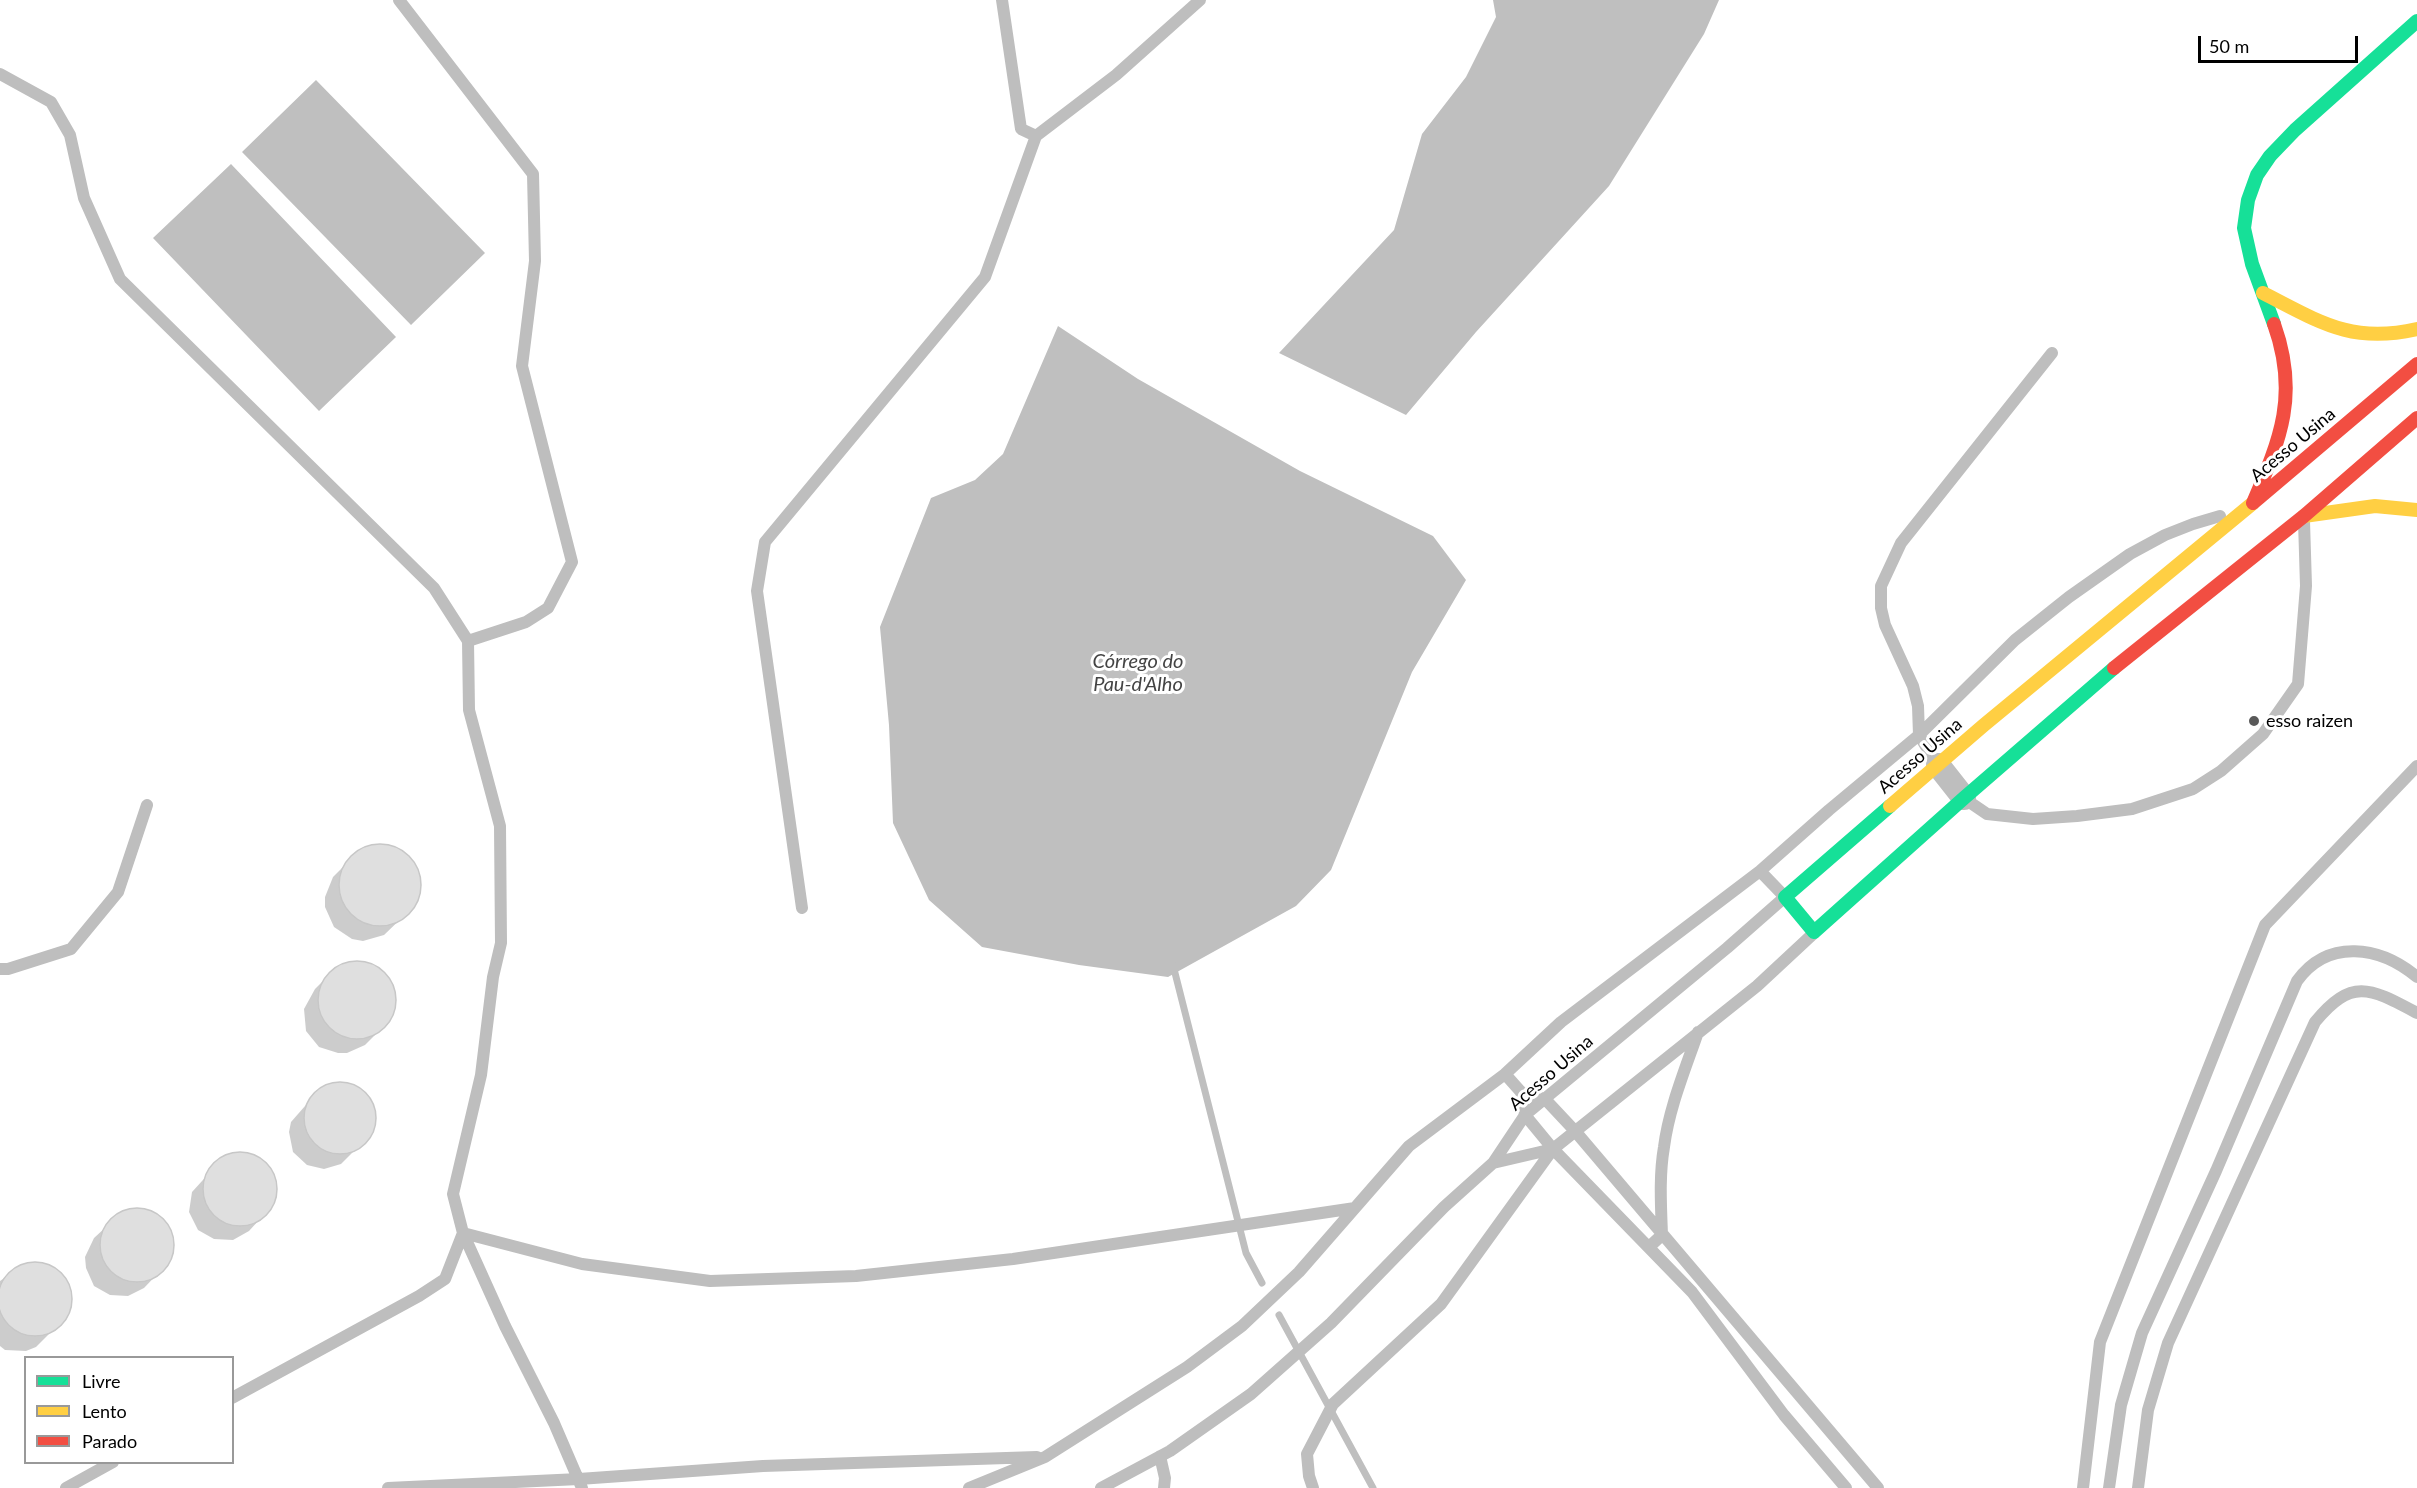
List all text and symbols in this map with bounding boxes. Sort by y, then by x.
scale bar [2201,24,2362,62]
text: 50 m [2209,35,2249,57]
street label: Acesso Usina [2246,403,2340,487]
water label: Córrego do Pau-d'Alho [1093,650,1183,697]
place label: esso raizen [2266,710,2353,732]
street label: Acesso Usina [1874,714,1966,798]
marker: esso raizen [2247,714,2261,728]
street label: Acesso Usina [1505,1031,1597,1115]
legend [24,1356,234,1464]
text: Livre [82,1370,121,1392]
text: Lento [82,1400,127,1422]
text: Parado [82,1430,137,1452]

